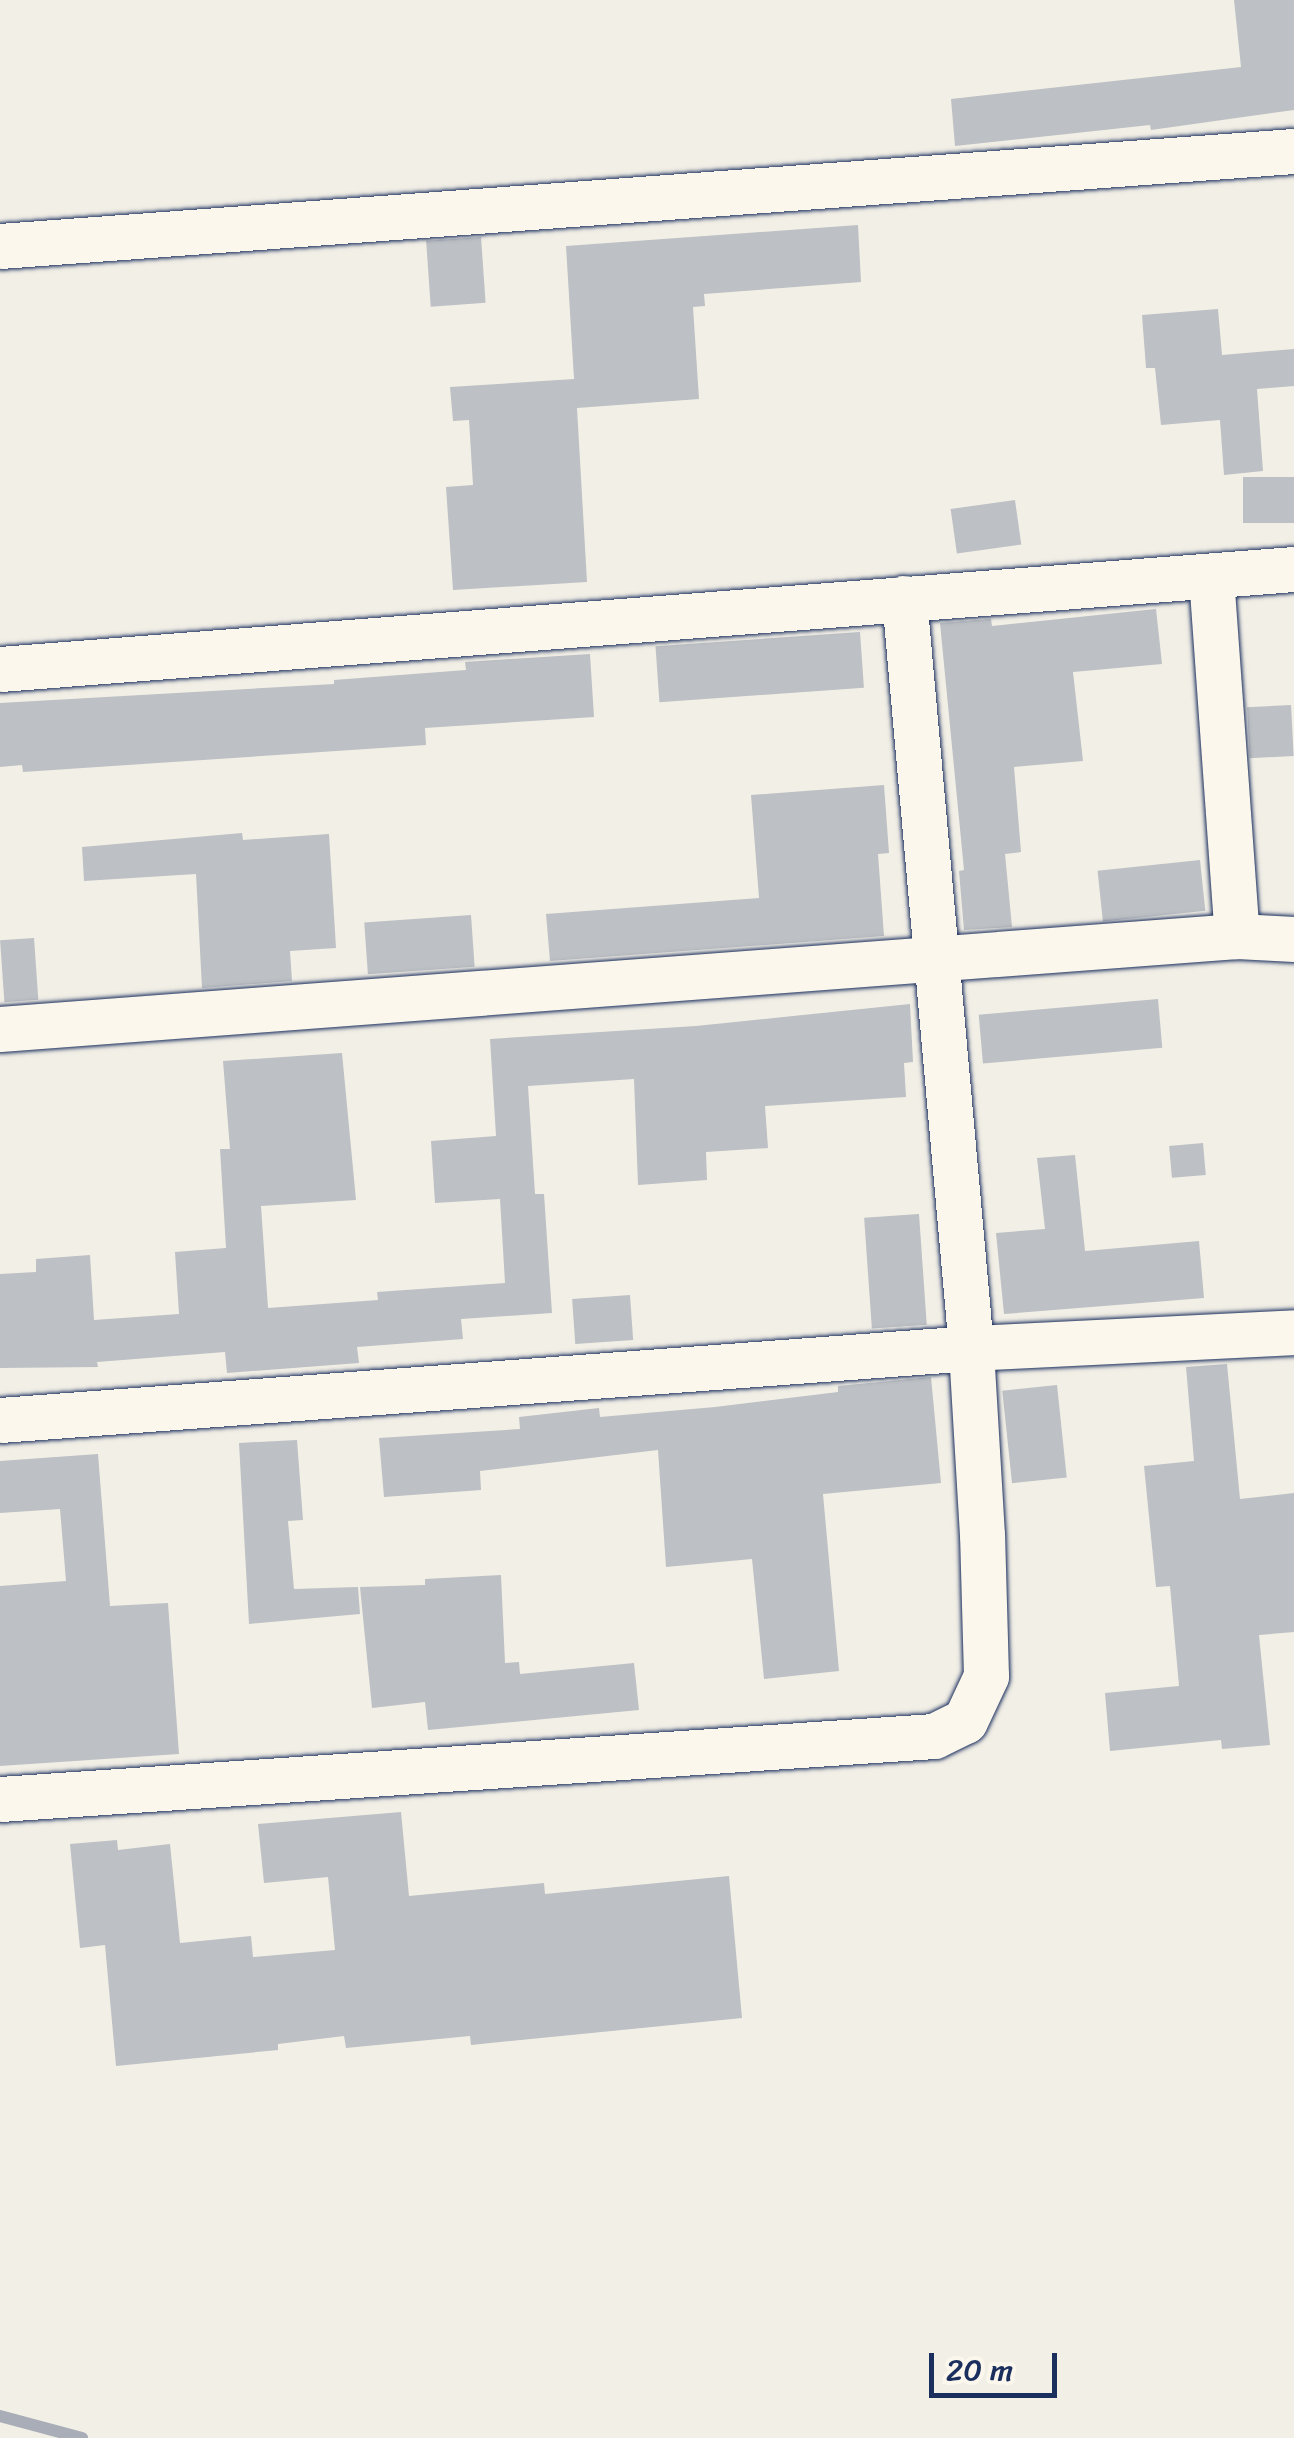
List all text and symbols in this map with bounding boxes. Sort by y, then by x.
scale bar [934,2333,1062,2395]
text: 20 m [946,2343,1013,2397]

